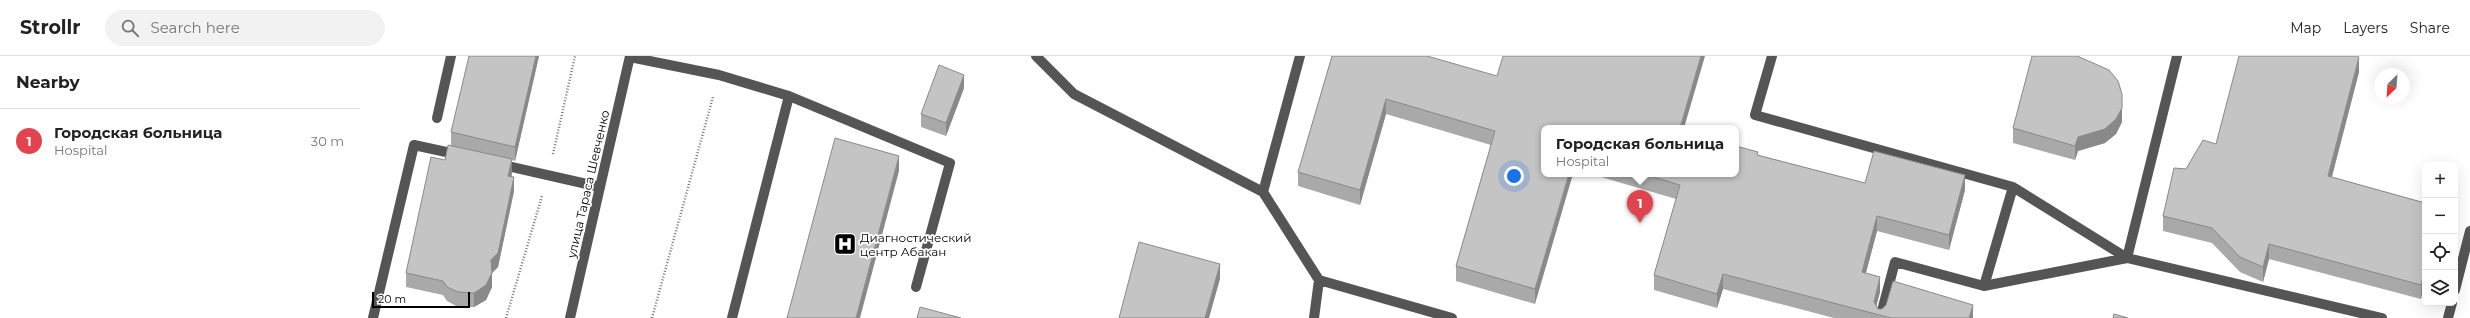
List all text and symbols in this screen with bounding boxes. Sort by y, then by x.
search box [105,10,385,46]
text: Strollr [20,16,81,39]
icon: search [119,17,141,39]
text: Search here [151,18,240,37]
text: Map [2290,19,2321,37]
text: Layers [2343,19,2388,37]
text: Share [2410,19,2450,37]
north arrow [2374,68,2410,104]
text: Nearby [16,72,80,92]
street label: улица Тараса Шевченко [563,108,612,260]
text: Городская больница [54,123,222,142]
popup [1541,125,1739,177]
text: 1 [26,133,32,149]
text: 30 m [311,133,344,149]
text: Городская больница [1556,134,1724,153]
text: Hospital [54,142,107,158]
text: Hospital [1556,153,1609,169]
map controls [2422,162,2458,306]
button: + [2422,162,2458,198]
your location [1504,166,1524,186]
pin: 1 [1627,190,1653,223]
button: − [2422,198,2458,234]
place label: Диагностический центр Абакан [860,230,972,259]
hospital icon: Диагностический центр Абакан [832,231,858,257]
button: locate [2422,234,2458,270]
button: layers [2422,270,2458,306]
scale bar [372,290,470,309]
text: 20 m [378,292,406,306]

